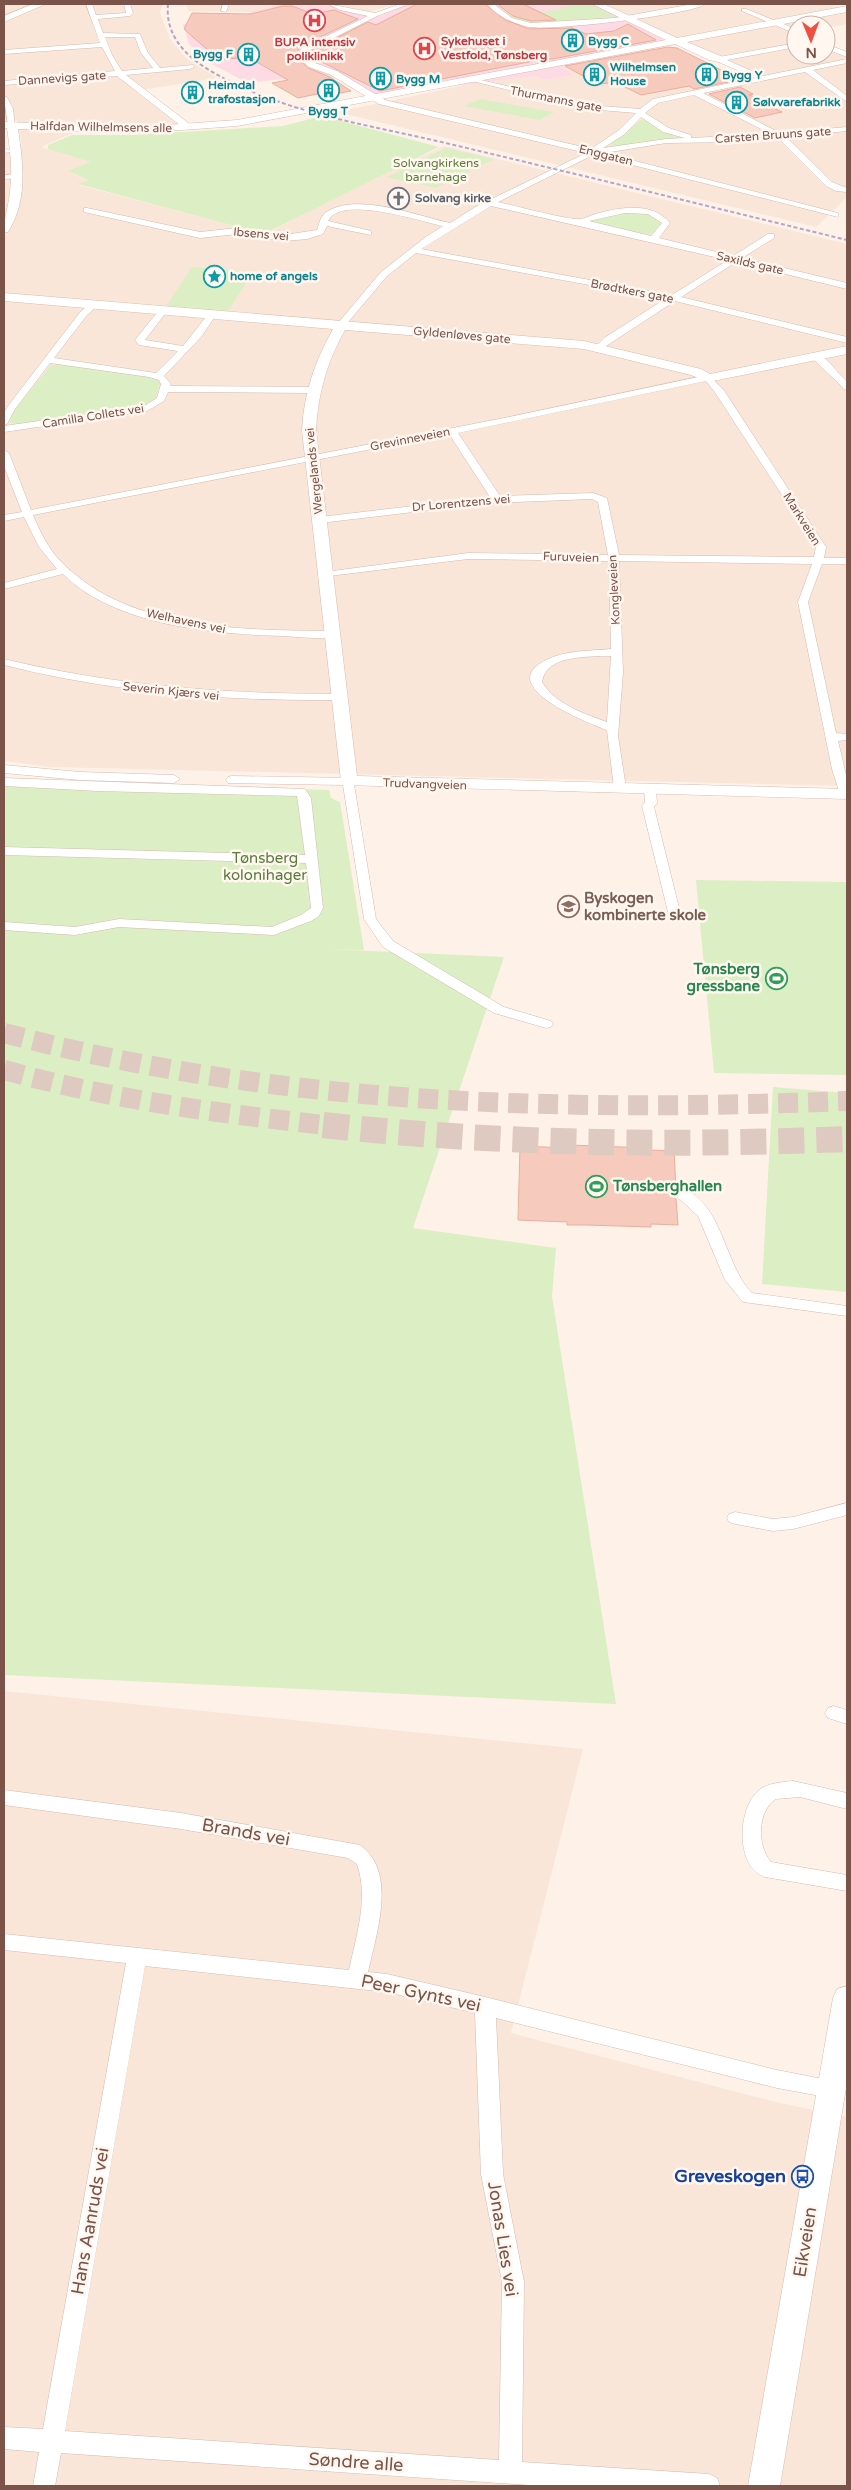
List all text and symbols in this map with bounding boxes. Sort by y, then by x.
hospital icon: BUPA intensiv poliklinikk [303,9,327,33]
north arrow [786,15,836,65]
building icon: Bygg C [560,29,584,53]
place label: Sykehuset i Vestfold, Tønsberg [441,34,547,63]
place label: Bygg C [588,34,630,49]
place label: BUPA intensiv poliklinikk [275,35,356,64]
hospital icon: Sykehuset i Vestfold, Tønsberg [413,36,437,60]
building icon: Bygg F [237,42,261,66]
text: N [805,44,817,61]
place label: Bygg F [193,47,234,62]
place label: Wilhelmsen House [610,60,676,88]
building icon: Wilhelmsen House [582,62,606,86]
building icon: Bygg Y [694,63,718,87]
building icon: Bygg M [368,67,392,91]
street label: Dannevigs gate [17,68,107,88]
place label: Bygg Y [722,68,763,83]
place label: Bygg M [396,72,440,87]
place label: Heimdal trafostasjon [207,78,276,107]
building icon: Bygg T [316,78,340,102]
building icon: Heimdal trafostasjon [180,80,204,104]
street label: Thurmanns gate [509,83,603,115]
building icon: Sølvvarefabrikk [725,90,749,114]
place label: Sølvvarefabrikk [753,95,841,109]
place label: Bygg T [308,104,349,119]
street label: Halfdan Wilhelmsens alle [30,119,172,135]
street label: Carsten Bruuns gate [715,124,832,146]
street label: Enggaten [578,142,634,168]
park label: Solvangkirkens barnehage [393,156,479,184]
church icon: Solvang kirke [387,186,411,210]
place label: Solvang kirke [415,191,491,206]
street label: Ibsens vei [233,225,289,243]
street label: Saxilds gate [715,248,785,278]
place icon: home of angels [202,264,226,288]
place label: home of angels [230,269,318,284]
street label: Brødtkers gate [589,276,675,306]
street label: Gyldenløves gate [413,324,512,346]
street label: Camilla Collets vei [41,401,145,431]
street label: Grevinneveien [369,424,451,454]
street label: Wergelands vei [303,427,325,515]
street label: Markveien [780,490,824,548]
street label: Dr Lorentzens vei [411,492,511,514]
street label: Furuveien [543,549,599,565]
street label: Kongleveien [605,555,623,625]
street label: Welhavens vei [145,606,227,636]
street label: Severin Kjærs vei [122,679,220,703]
street label: Trudvangveien [383,776,467,792]
park label: Tønsberg kolonihager [223,849,307,884]
place label: Byskogen kombinerte skole [584,889,707,924]
school or university icon: Byskogen kombinerte skole [556,895,580,919]
place label: Tønsberg gressbane [687,960,760,996]
sports icon: Tønsberg gressbane [764,966,788,990]
sports icon: Tønsberghallen [585,1174,609,1198]
place label: Tønsberghallen [612,1177,722,1196]
street label: Brands vei [200,1813,292,1851]
street label: Peer Gynts vei [359,1970,483,2016]
street label: Hans Aanruds vei [66,2146,114,2296]
bus stop icon: Greveskogen [790,2164,814,2188]
place label: Greveskogen [674,2165,786,2187]
street label: Jonas Lies vei [483,2180,523,2298]
street label: Eikveien [789,2205,821,2279]
street label: Søndre alle [308,2448,404,2476]

